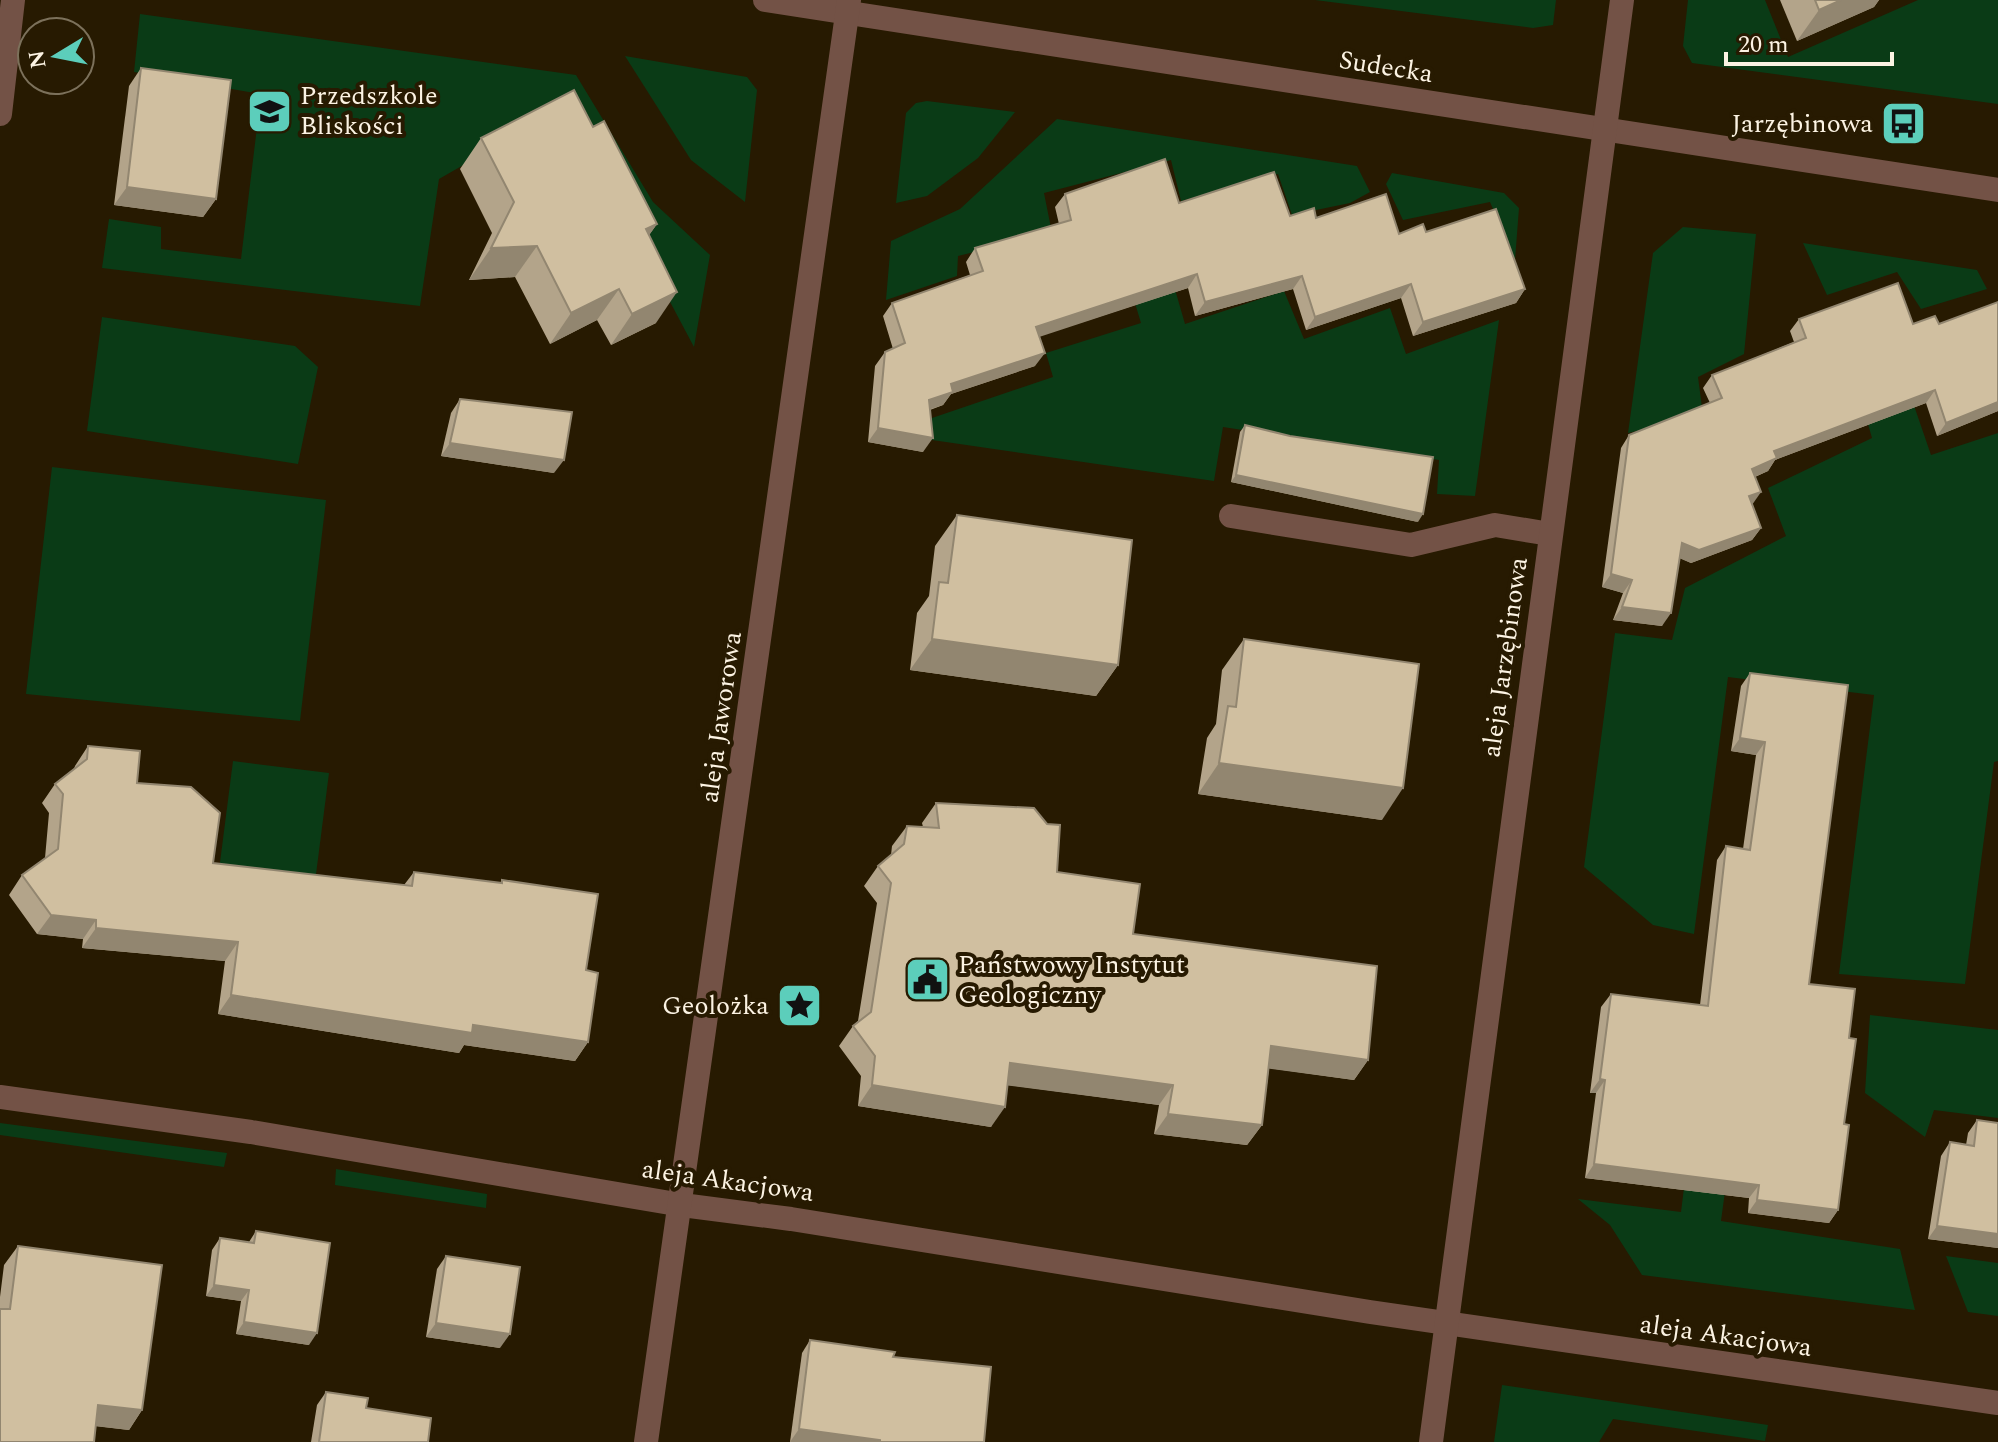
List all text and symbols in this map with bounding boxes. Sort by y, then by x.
north arrow [16,16,96,96]
scale bar [1726,16,1892,66]
text: 20 m [1738,27,1789,63]
street label: Sudecka [1336,40,1436,94]
text: N [20,47,56,71]
place label: Przedszkole Bliskości [300,76,438,146]
school or university icon: Przedszkole Bliskości [245,87,293,135]
bus stop icon: Jarzębinowa [1880,100,1928,148]
place label: Jarzębinowa [1732,104,1873,144]
street label: aleja Jarzębinowa [1471,554,1539,760]
street label: aleja Jaworowa [689,629,753,805]
place label: Państwowy Instytut Geologiczny [958,945,1185,1015]
public building icon: Państwowy Instytut Geologiczny [903,956,951,1004]
place icon: Geolożka [776,982,824,1030]
place label: Geolożka [662,986,769,1026]
street label: aleja Akacjowa [639,1149,817,1213]
street label: aleja Akacjowa [1637,1304,1815,1368]

